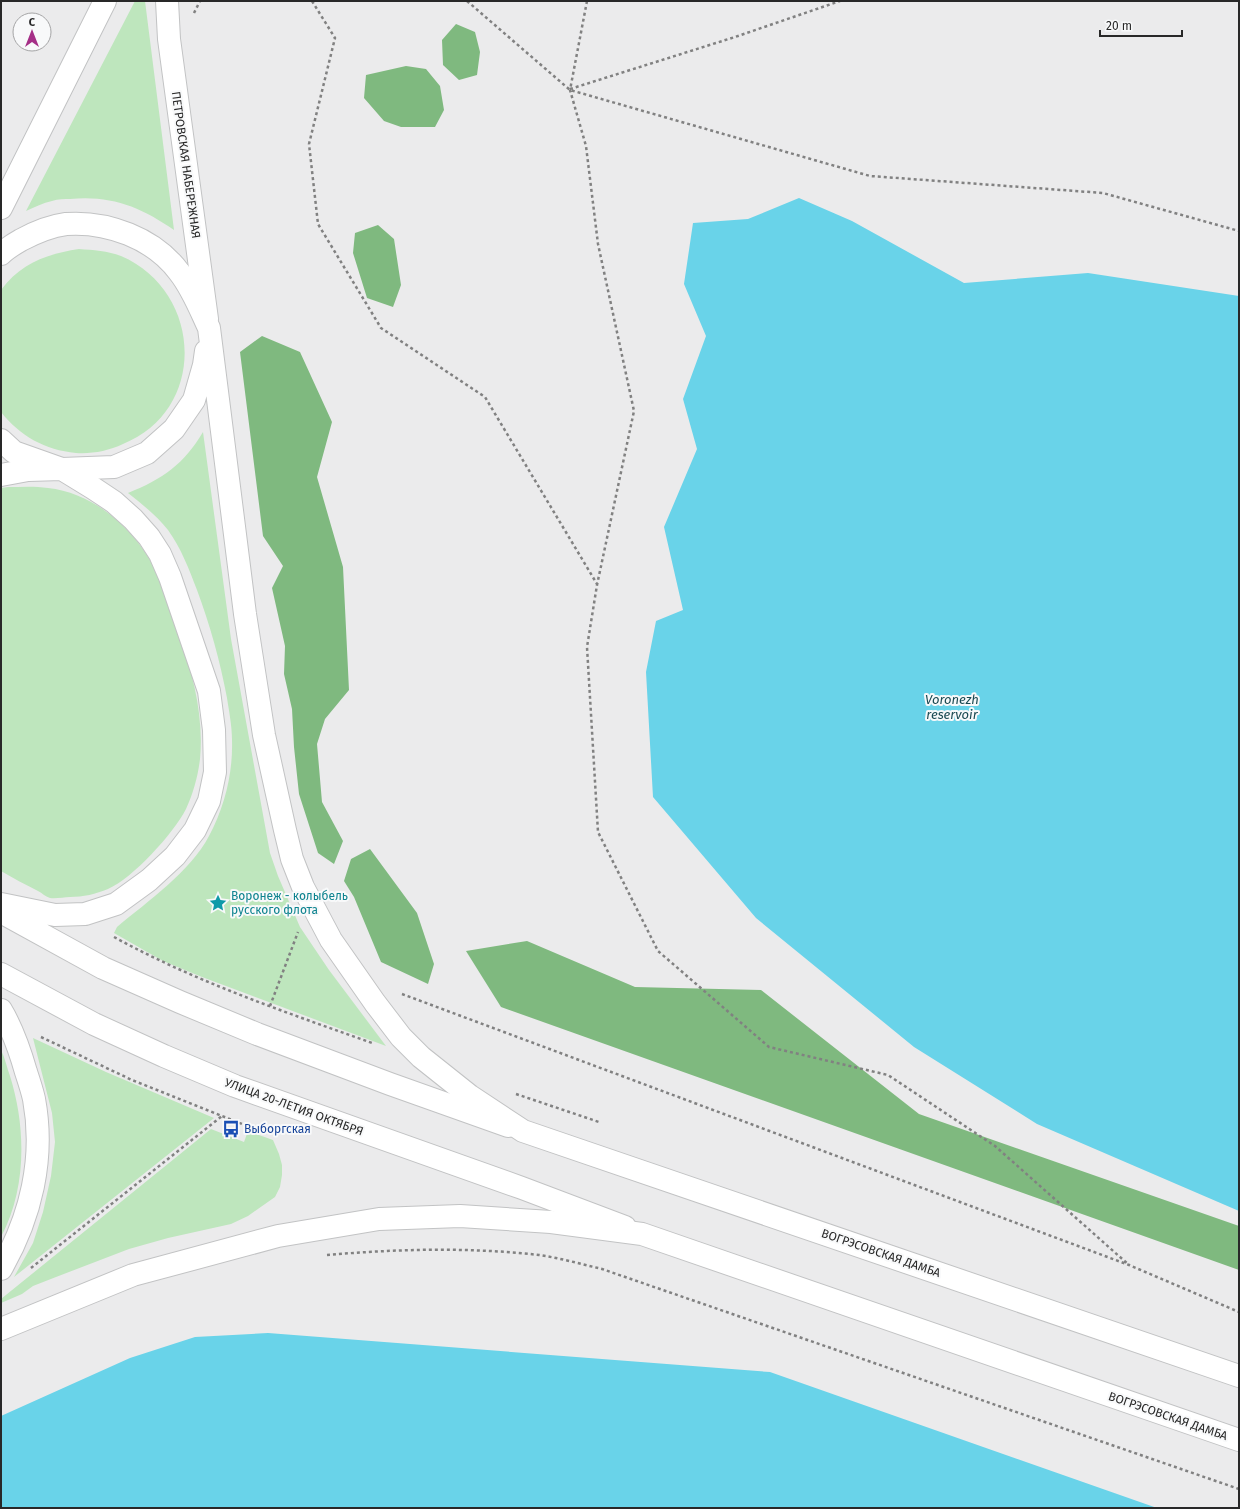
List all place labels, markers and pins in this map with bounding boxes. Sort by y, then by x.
place label: Воронеж - колыбель русского флота [231,889,348,917]
place icon: Воронеж - колыбель русского флота [208,893,228,913]
bus stop icon: Выборгская [221,1119,241,1139]
place label: Выборгская [244,1122,311,1136]

